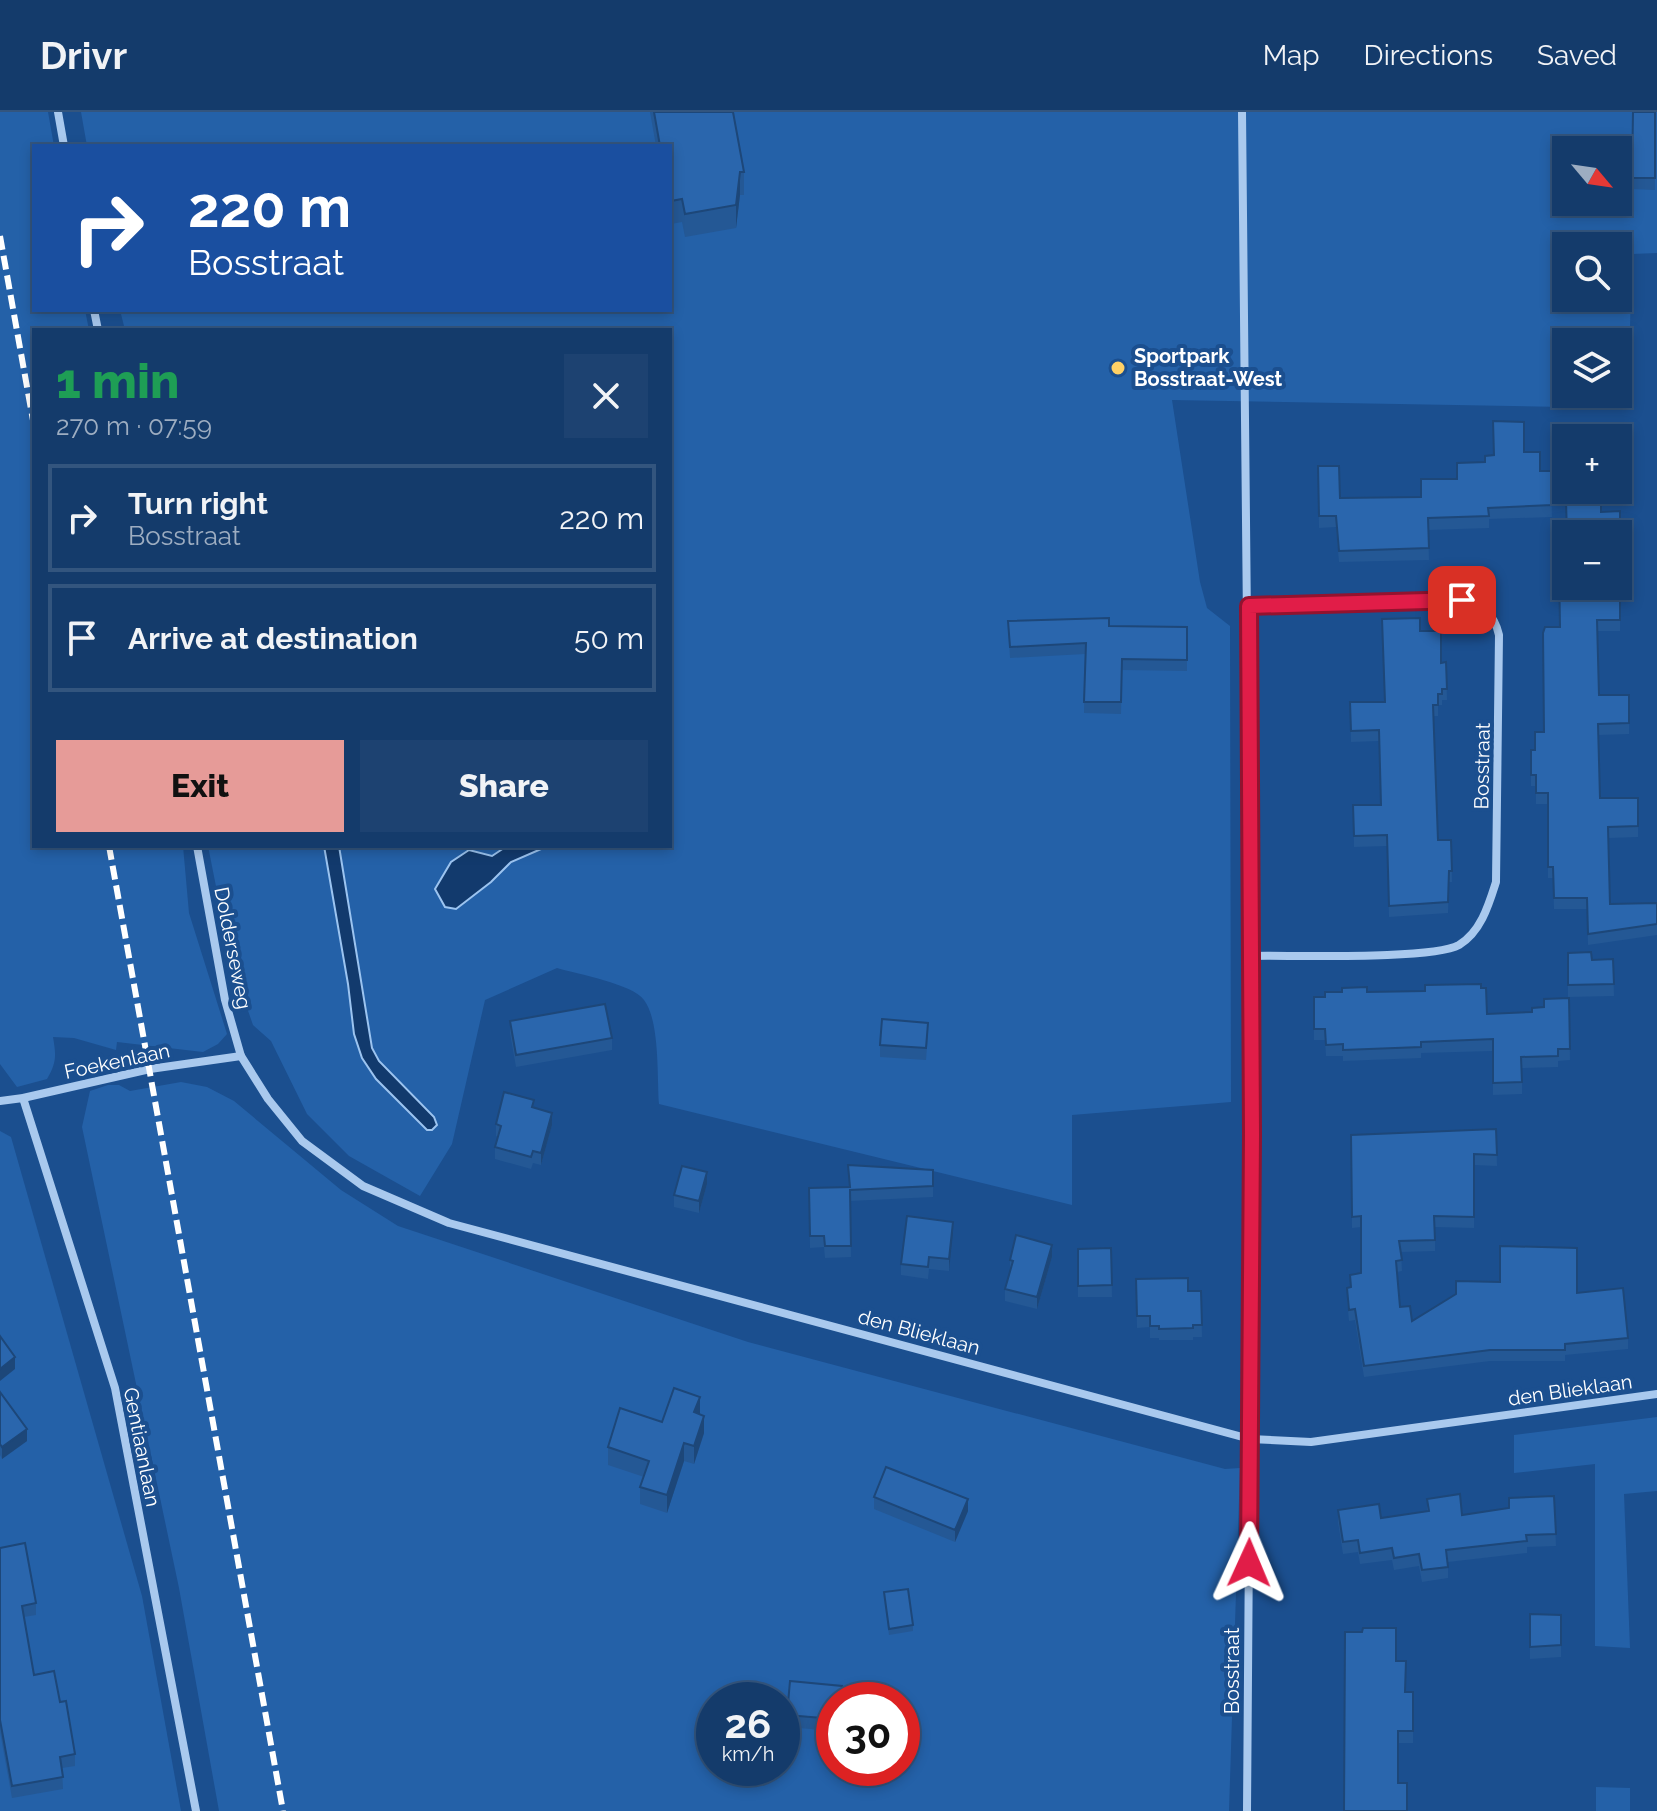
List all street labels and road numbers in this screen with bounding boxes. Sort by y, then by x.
street label: Bosstraat [1469,722,1495,810]
street label: Dolderseweg [209,885,257,1011]
street label: Foekenlaan [62,1038,172,1084]
street label: den Blieklaan [855,1304,983,1360]
street label: den Blieklaan [1506,1369,1634,1411]
street label: Gentiaanlaan [119,1385,165,1509]
street label: Bosstraat [1220,1627,1244,1714]

